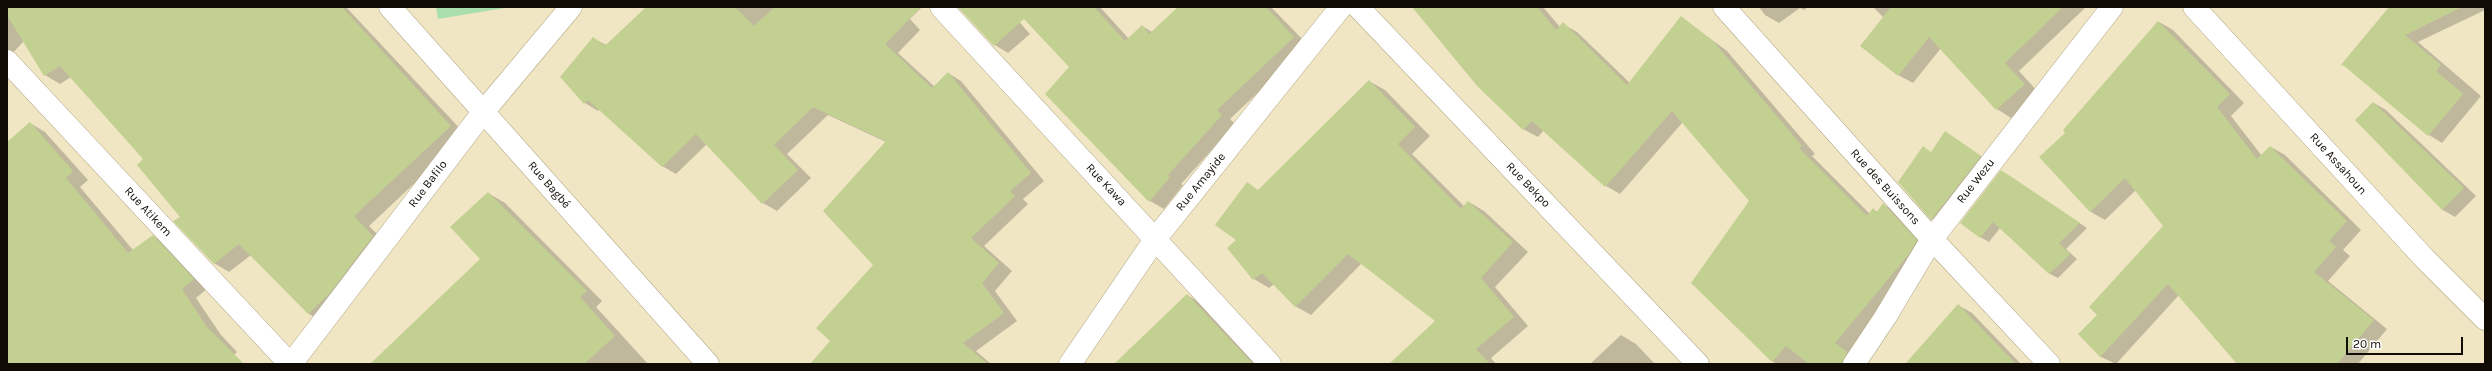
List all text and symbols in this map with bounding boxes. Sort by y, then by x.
street label: Rue Assahoun [2307,130,2369,198]
street label: Rue des Buissons [1847,146,1923,228]
street label: Rue Amayide [1173,150,1229,214]
street label: Rue Wezu [1954,156,1998,206]
street label: Rue Bafilo [406,158,450,210]
street label: Rue Bagbé [525,158,573,212]
street label: Rue Bekpo [1503,159,1553,211]
street label: Rue Kawa [1083,161,1129,209]
street label: Rue Atikem [121,184,175,240]
scale bar [2348,329,2465,355]
text: 20 m [2353,337,2381,351]

